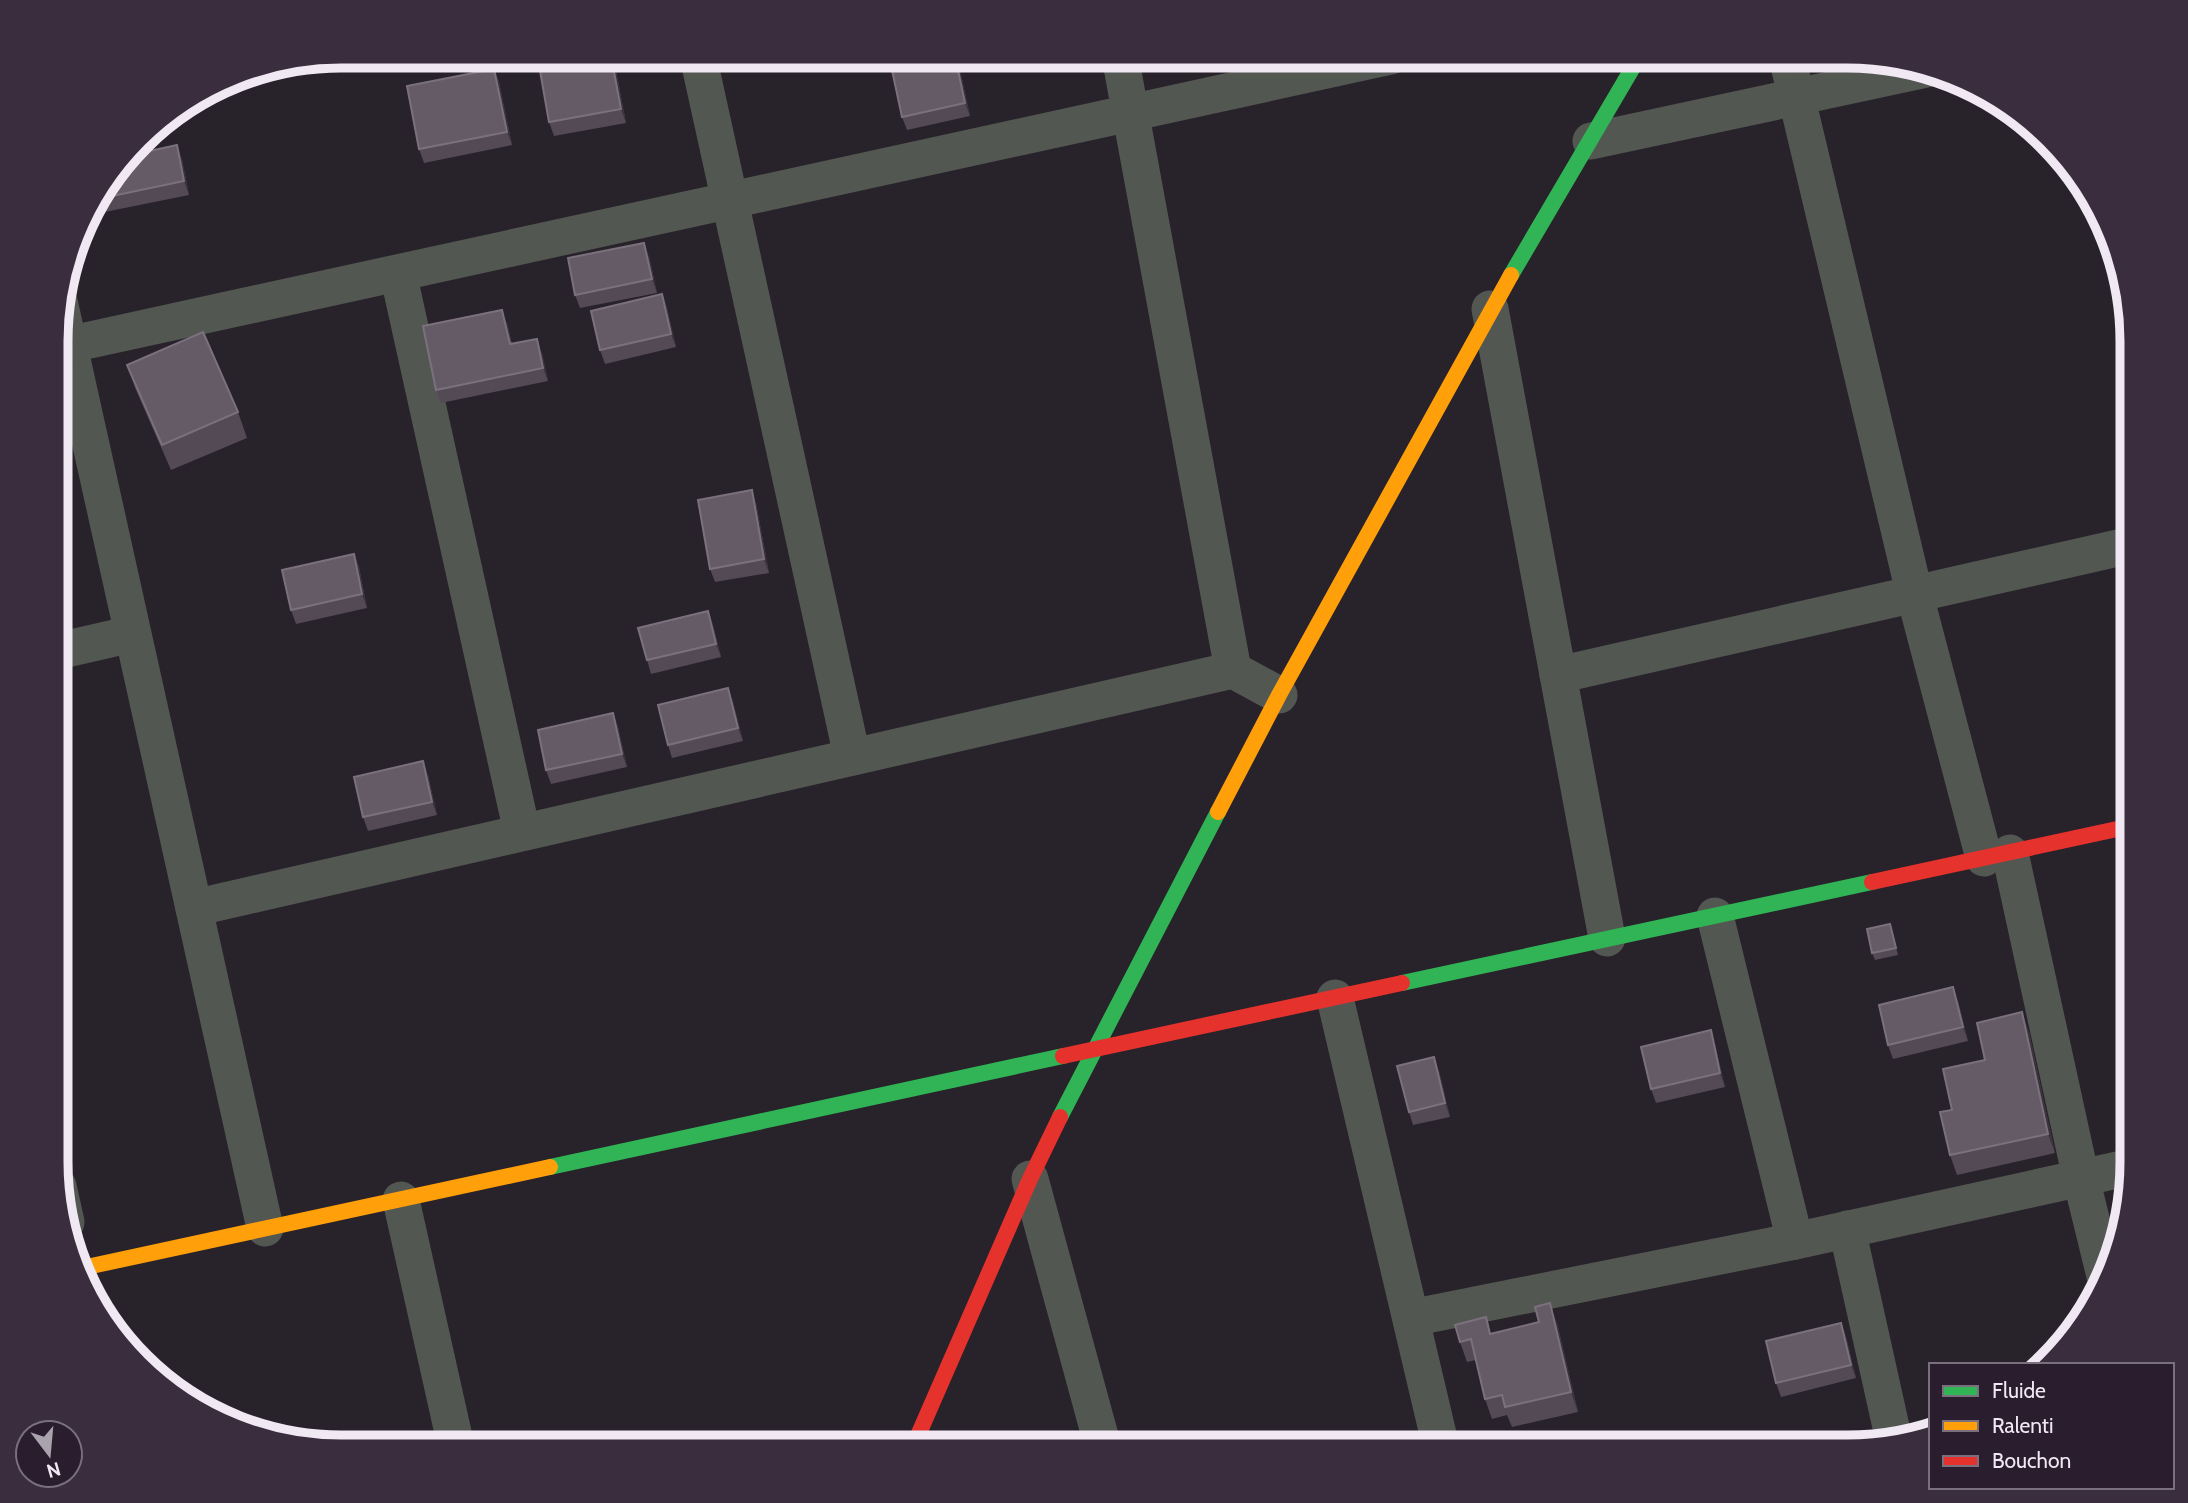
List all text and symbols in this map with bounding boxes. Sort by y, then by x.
legend [1929,1363,2174,1489]
text: Fluide [1992,1378,2046,1403]
text: Ralenti [1992,1413,2053,1438]
north arrow [14,1419,84,1489]
text: Bouchon [1992,1448,2071,1473]
text: N [44,1457,63,1483]

